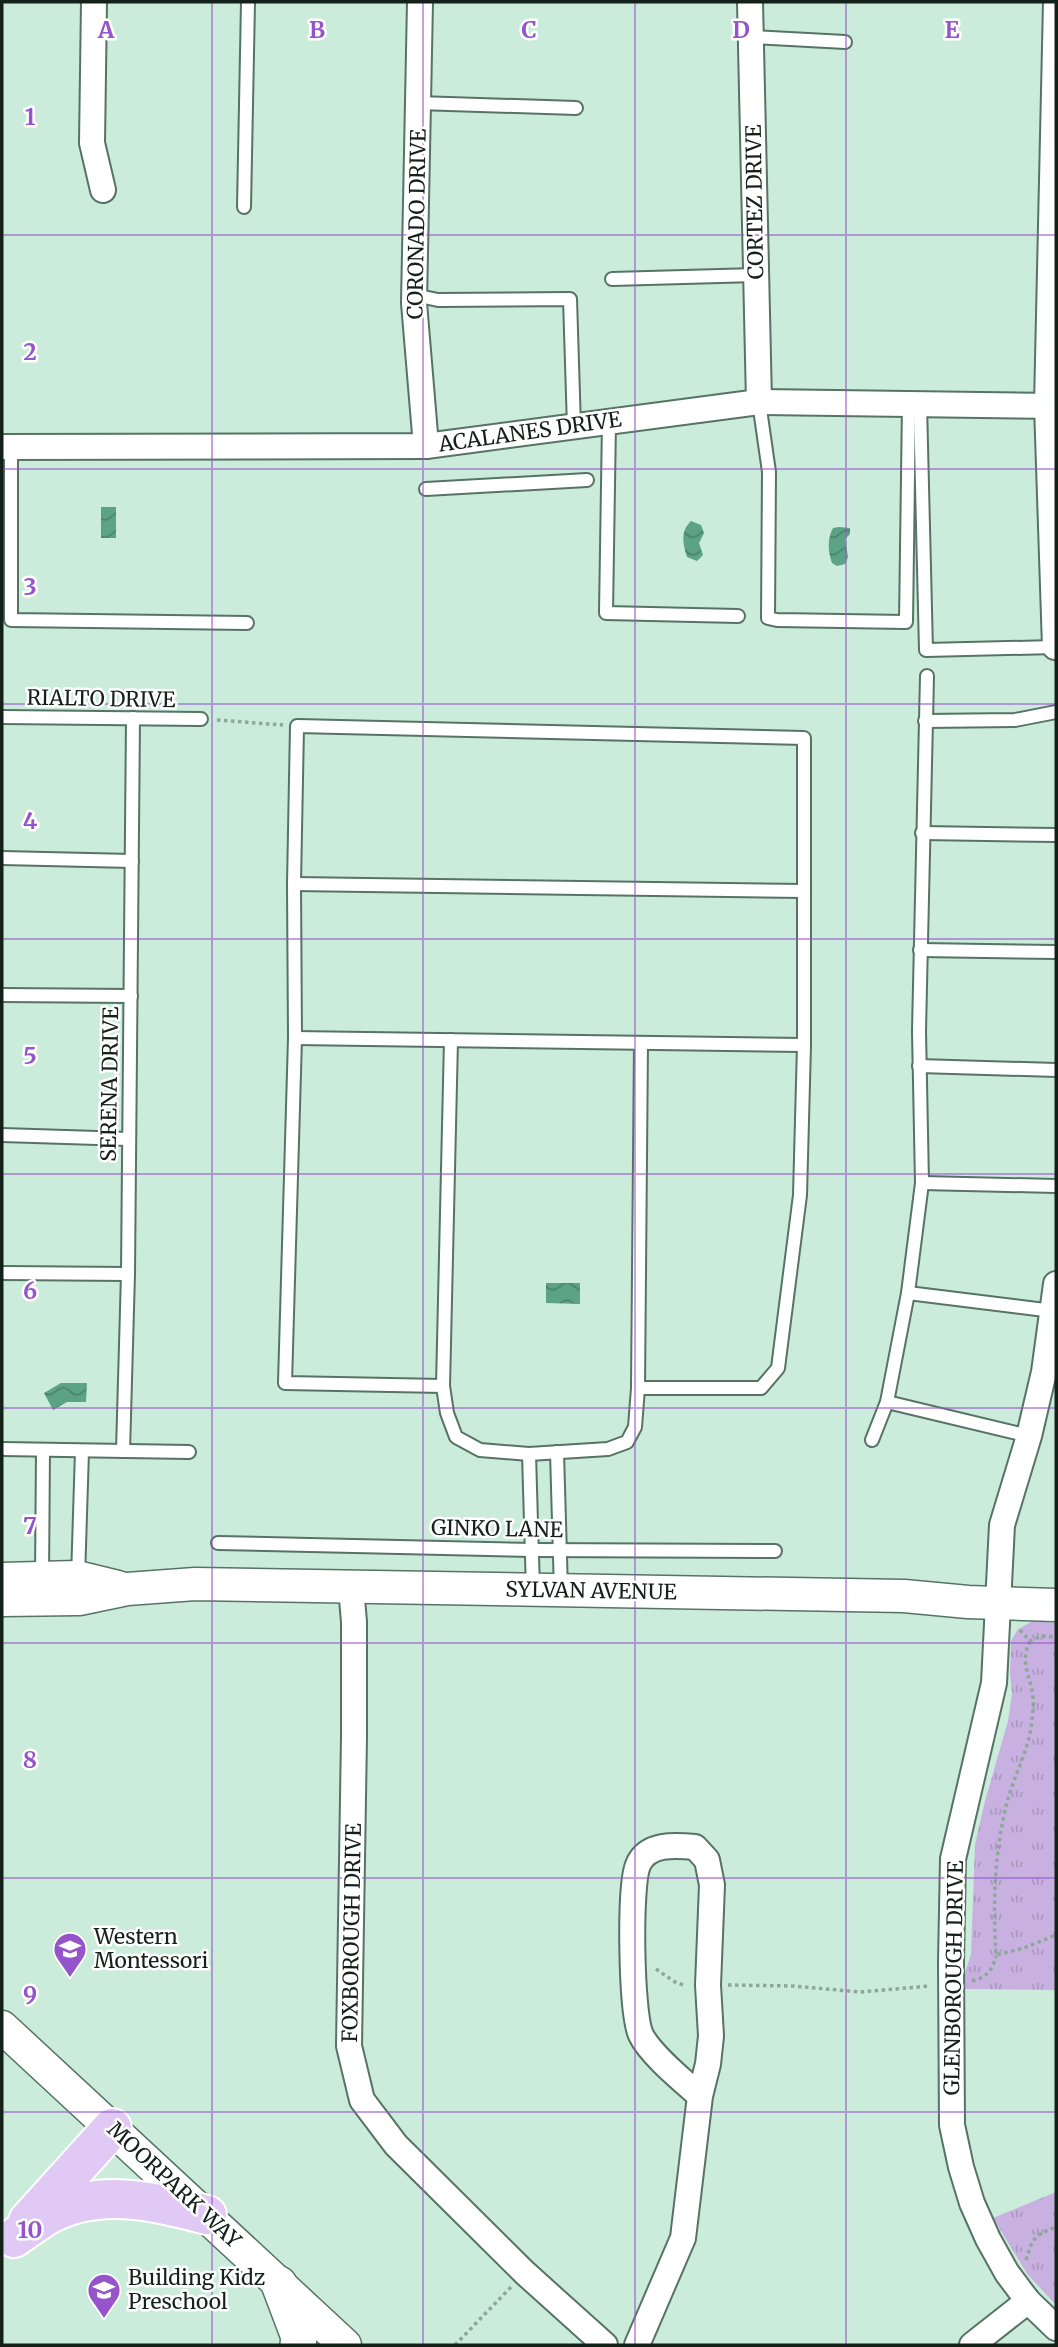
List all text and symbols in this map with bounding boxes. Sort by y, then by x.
text: A [97,15,115,44]
text: B [309,15,325,44]
text: C [521,15,537,44]
text: D [732,15,750,44]
text: E [944,15,960,44]
text: 1 [25,102,36,131]
street label: CORTEZ DRIVE [740,124,769,280]
street label: CORONADO DRIVE [401,128,432,320]
text: 2 [23,337,37,366]
street label: ACALANES DRIVE [436,405,624,458]
text: 3 [23,572,37,601]
street label: RIALTO DRIVE [26,684,176,713]
text: 4 [23,806,38,835]
street label: SERENA DRIVE [95,1006,124,1162]
text: 5 [23,1041,37,1070]
text: 6 [23,1276,37,1305]
text: 7 [23,1511,37,1540]
street label: GINKO LANE [431,1514,564,1543]
street label: SYLVAN AVENUE [505,1576,678,1606]
text: 8 [23,1745,37,1774]
street label: FOXBOROUGH DRIVE [336,1822,367,2043]
street label: GLENBOROUGH DRIVE [938,1860,969,2096]
place label: Western Montessori [93,1923,209,1974]
school or university icon: Western Montessori [51,1930,89,1979]
text: 9 [23,1980,37,2009]
street label: MOORPARK WAY [102,2116,247,2254]
text: 10 [18,2215,42,2244]
place label: Building Kidz Preschool [128,2264,265,2315]
school or university icon: Building Kidz Preschool [85,2271,123,2320]

